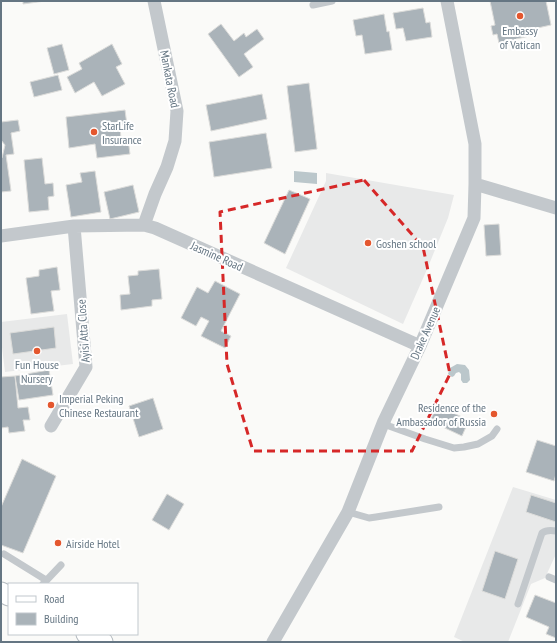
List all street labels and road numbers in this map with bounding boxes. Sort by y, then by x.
street label: Mankata Road [157,49,183,109]
street label: Jasmine Road [188,237,245,274]
street label: Ayisi Atta Close [73,299,93,363]
street label: Drake Avenue [407,304,443,362]

